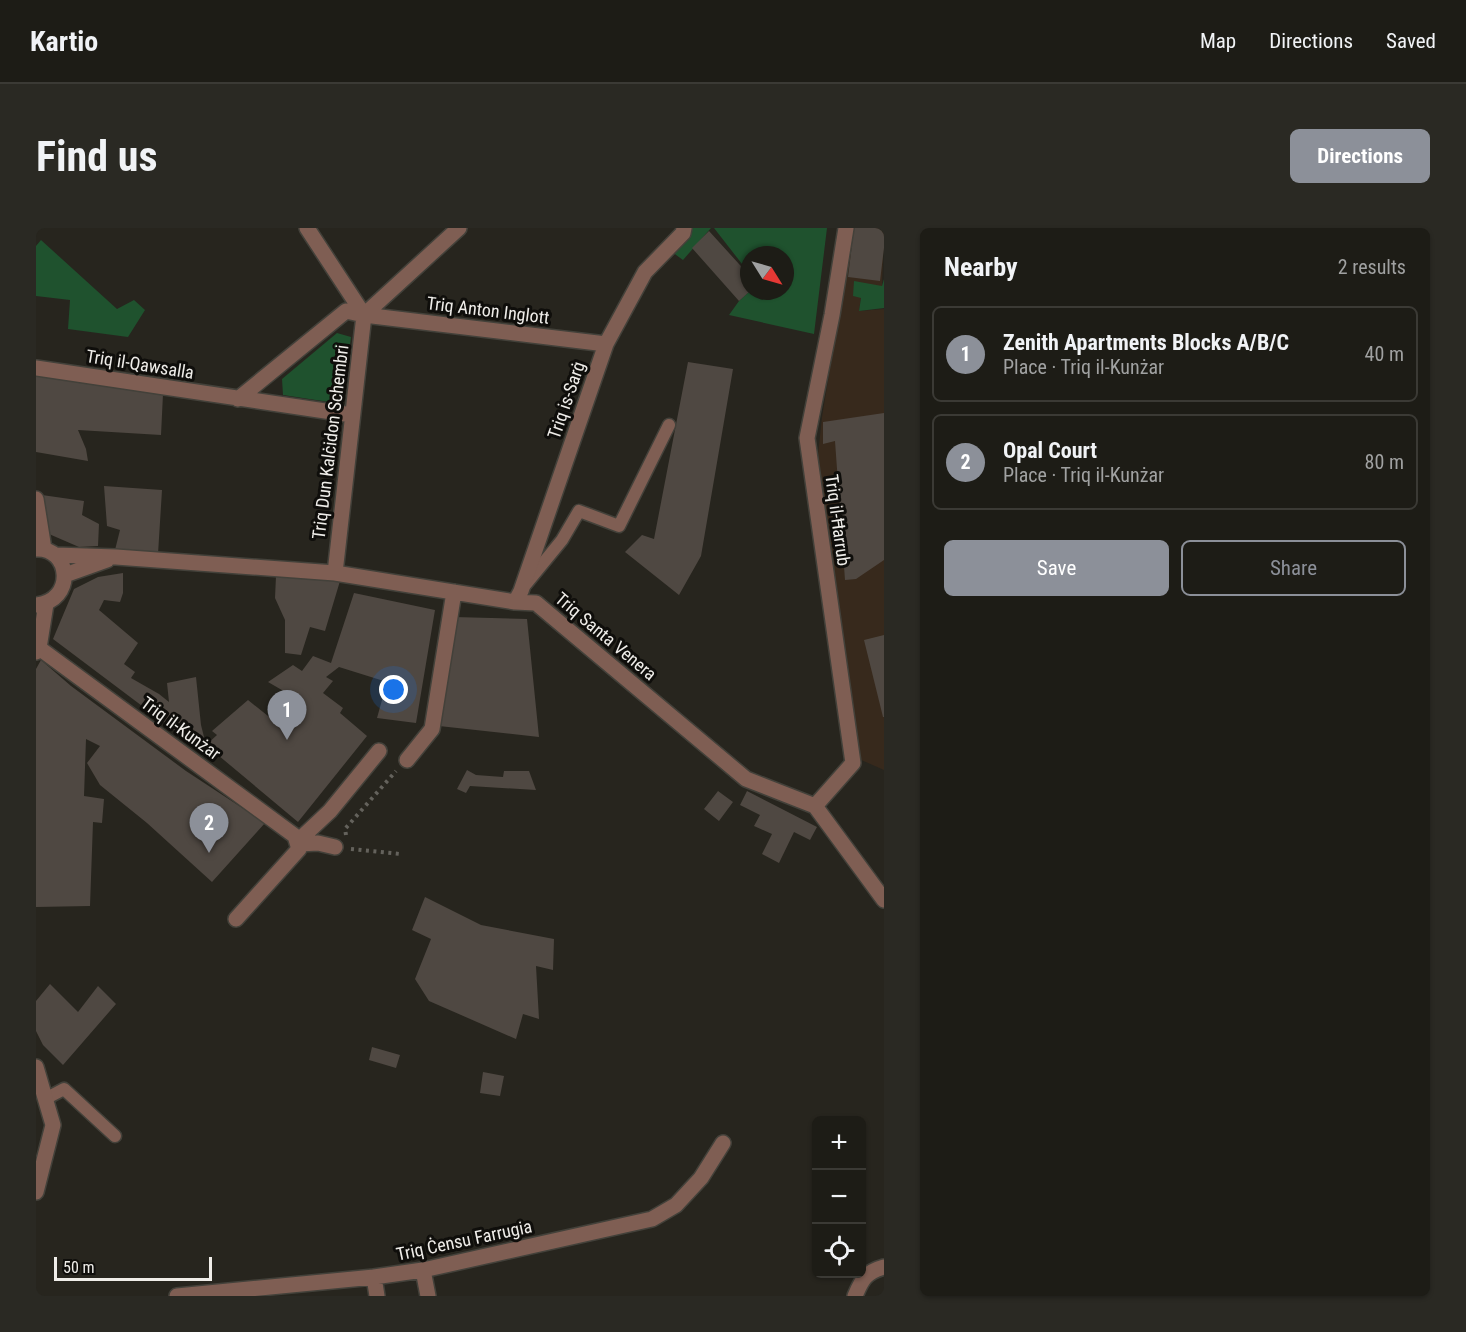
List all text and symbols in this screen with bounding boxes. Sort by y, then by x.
text: Kartio [30,25,98,58]
text: Map [1200,29,1236,53]
text: Directions [1269,29,1353,53]
text: Saved [1386,29,1436,53]
button: Directions [1290,129,1430,183]
text: Find us [36,132,157,181]
north arrow [740,246,794,300]
text: Nearby [944,252,1018,282]
text: 2 results [1338,255,1406,279]
street label: Triq Anton Inglott [425,292,551,328]
text: Zenith Apartments Blocks A/B/C [1003,330,1289,355]
text: 1 [960,342,971,366]
text: 40 m [1365,342,1404,366]
street label: Triq Dun Kalċidon Schembri [308,343,352,541]
street label: Triq il-Qawsalla [85,345,195,383]
text: Place · Triq il-Kunżar [1003,355,1164,379]
street label: Triq is-Sarġ [543,359,589,441]
text: Opal Court [1003,438,1097,463]
text: 2 [960,450,971,474]
text: 80 m [1365,450,1404,474]
text: Place · Triq il-Kunżar [1003,463,1164,487]
street label: Triq il-Ħarrub [821,473,855,567]
button: Save [944,540,1169,596]
button: Share [1181,540,1406,596]
street label: Triq Santa Venera [551,588,661,684]
your location [379,675,408,704]
pin: 1 [268,690,306,740]
street label: Triq il-Kunżar [137,692,225,764]
pin: 2 [190,804,228,853]
map controls [812,1116,866,1278]
button: + [812,1116,866,1170]
button: − [812,1170,866,1224]
street label: Triq Ċensu Farrugia [394,1215,534,1265]
button: locate [812,1224,866,1278]
scale bar [54,1254,212,1282]
text: 50 m [63,1258,95,1277]

